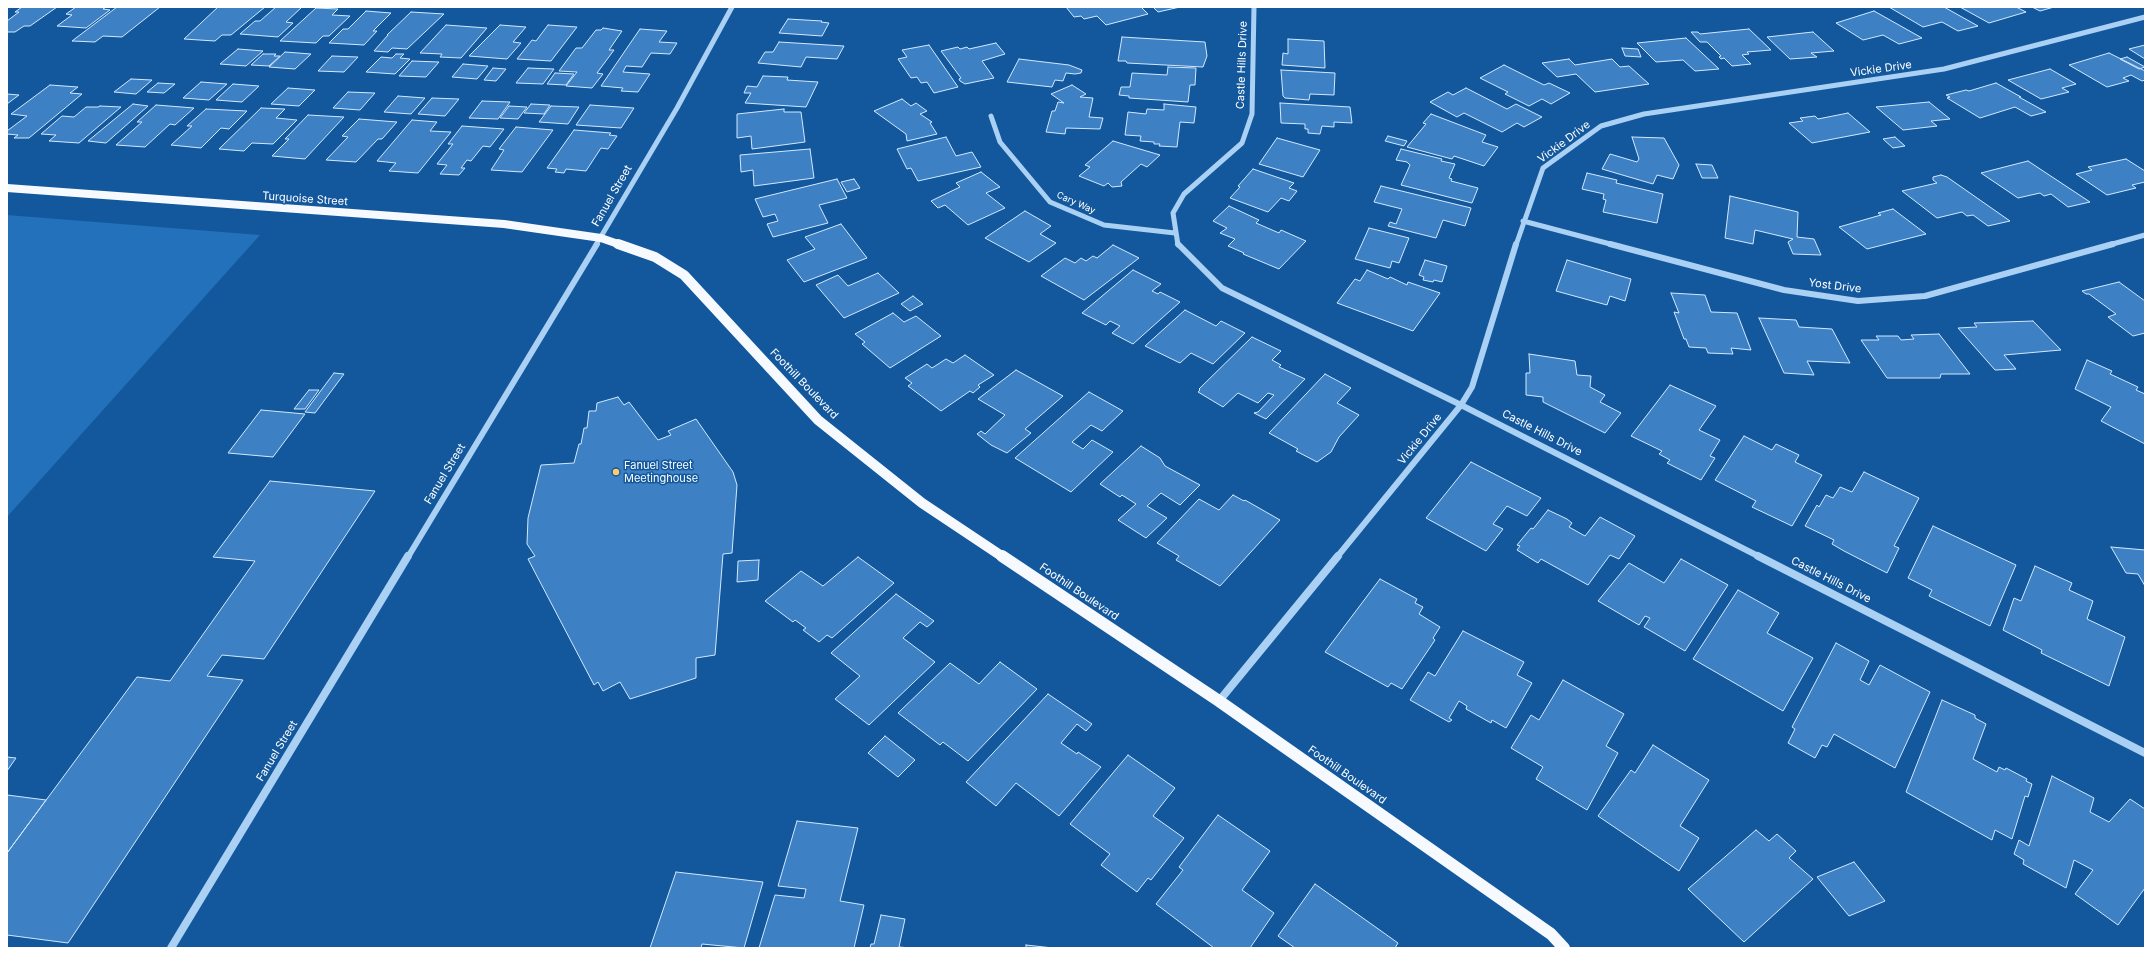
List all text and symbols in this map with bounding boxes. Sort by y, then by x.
street label: Castle Hills Drive [1234,21,1250,109]
street label: Vickie Drive [1849,58,1913,80]
street label: Vickie Drive [1535,118,1593,166]
street label: Fanuel Street [589,163,635,229]
street label: Turquoise Street [262,189,348,209]
street label: Cary Way [1055,190,1097,216]
street label: Yost Drive [1808,276,1862,296]
street label: Foothill Boulevard [767,346,841,422]
street label: Castle Hills Drive [1500,407,1584,459]
street label: Vickie Drive [1395,411,1445,467]
street label: Fanuel Street [422,441,468,507]
place label: Fanuel Street Meetinghouse [624,459,698,485]
marker: Fanuel Street Meetinghouse [611,467,621,477]
street label: Castle Hills Drive [1789,554,1873,606]
street label: Foothill Boulevard [1037,561,1121,623]
street label: Fanuel Street [254,718,300,784]
street label: Foothill Boulevard [1305,743,1389,807]

